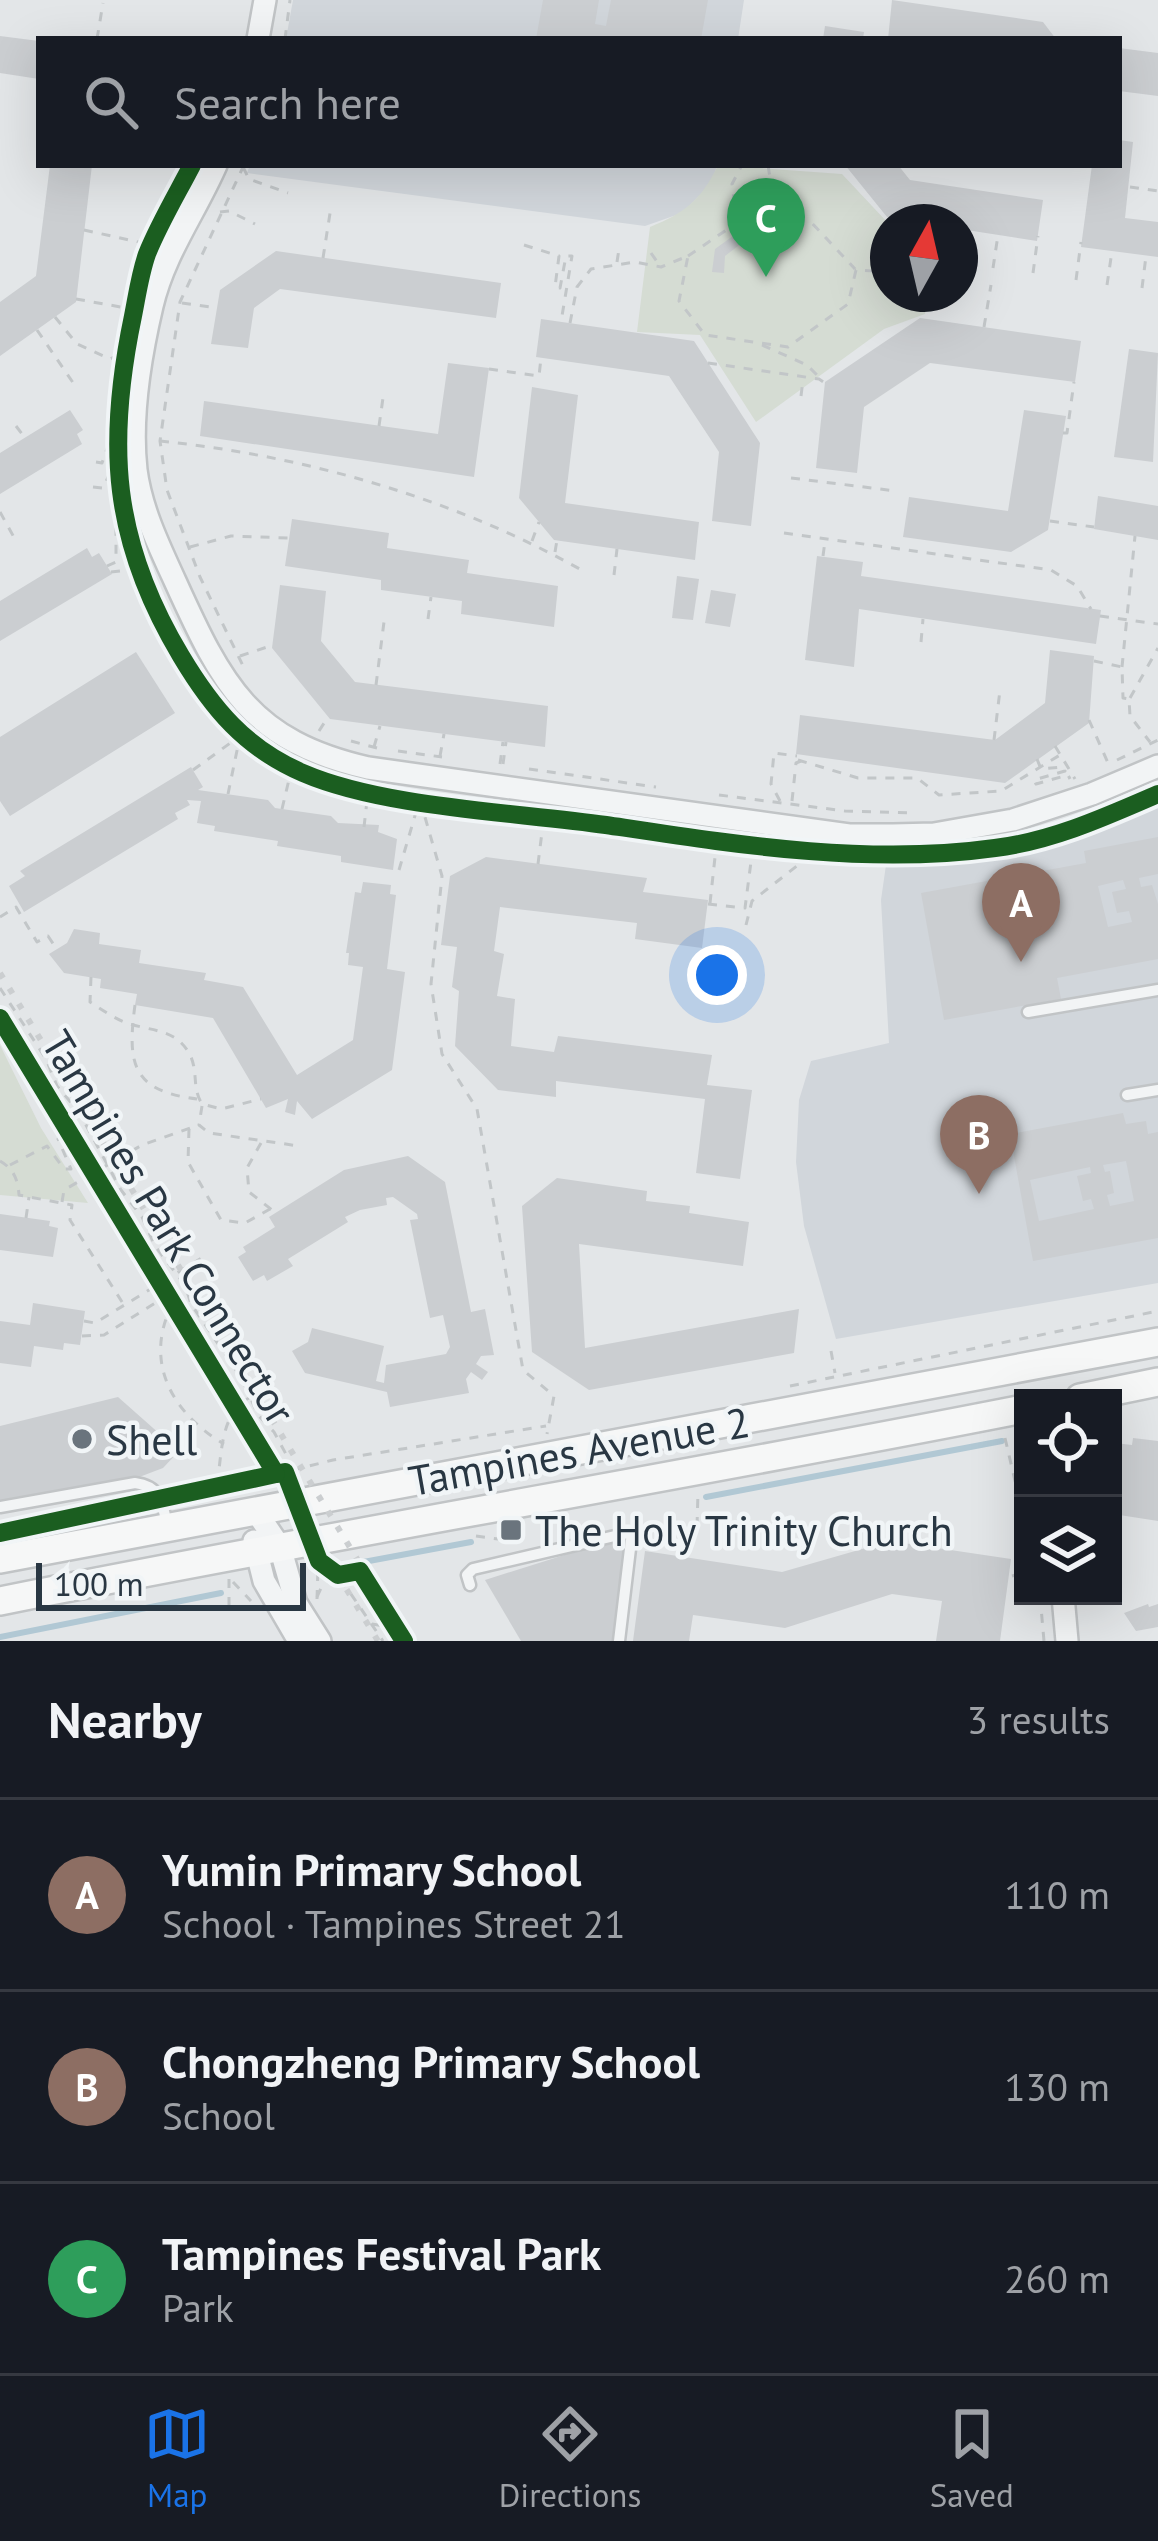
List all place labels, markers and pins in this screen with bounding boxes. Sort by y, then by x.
pin: C [727,178,805,277]
pin: A [982,863,1060,962]
pin: B [940,1095,1018,1194]
place label: Shell [106,1412,197,1467]
marker: Shell [69,1426,95,1452]
place label: The Holy Trinity Church [535,1503,953,1558]
marker: The Holy Trinity Church [498,1517,524,1543]

